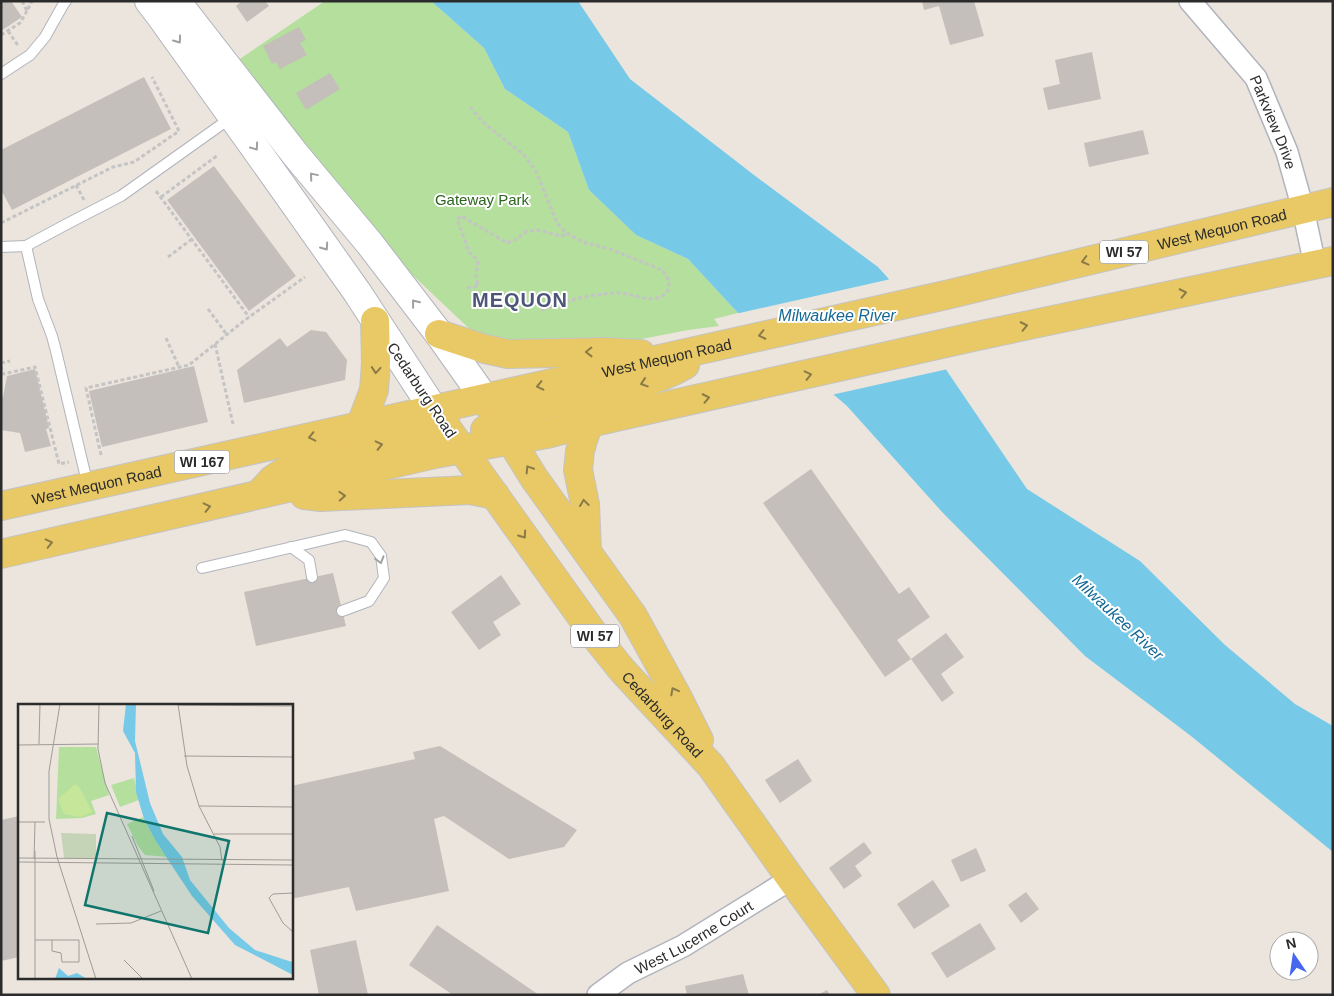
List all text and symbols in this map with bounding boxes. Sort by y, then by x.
one-way arrow [172,34,181,44]
street label: Parkview Drive [1247,72,1300,171]
one-way arrow [249,141,258,151]
one-way arrow [311,173,319,182]
park label: Gateway Park [435,191,530,208]
street label: West Mequon Road [1156,205,1288,252]
road number: WI 57 [1100,240,1148,264]
one-way arrow [319,241,328,250]
one-way arrow [1081,255,1090,266]
one-way arrow [1179,288,1188,298]
district label: MEQUON [472,289,568,311]
one-way arrow [413,300,421,309]
water label: Milwaukee River [778,307,896,324]
one-way arrow [1020,321,1029,332]
one-way arrow [757,329,766,340]
street label: West Mequon Road [600,335,733,380]
street label: Cedarburg Road [384,339,460,441]
one-way arrow [585,347,592,357]
one-way arrow [370,366,381,374]
one-way arrow [804,370,813,381]
one-way arrow [640,377,649,387]
one-way arrow [536,381,545,391]
one-way arrow [701,393,710,404]
one-way arrow [308,431,317,442]
one-way arrow [374,440,383,451]
road number: WI 167 [174,451,230,474]
street label: West Mequon Road [30,462,163,507]
one-way arrow [525,465,535,474]
one-way arrow [338,490,346,501]
one-way arrow [580,498,590,507]
one-way arrow [203,502,212,513]
one-way arrow [517,529,526,538]
one-way arrow [44,538,53,549]
one-way arrow [375,555,385,563]
water label: Milwaukee River [1069,571,1167,664]
road number: WI 57 [571,624,619,648]
street label: Cedarburg Road [619,668,707,761]
one-way arrow [670,687,680,696]
inset map [18,704,292,978]
street label: West Lucerne Court [632,896,756,977]
north arrow [1269,931,1319,981]
text: N [1284,934,1298,952]

